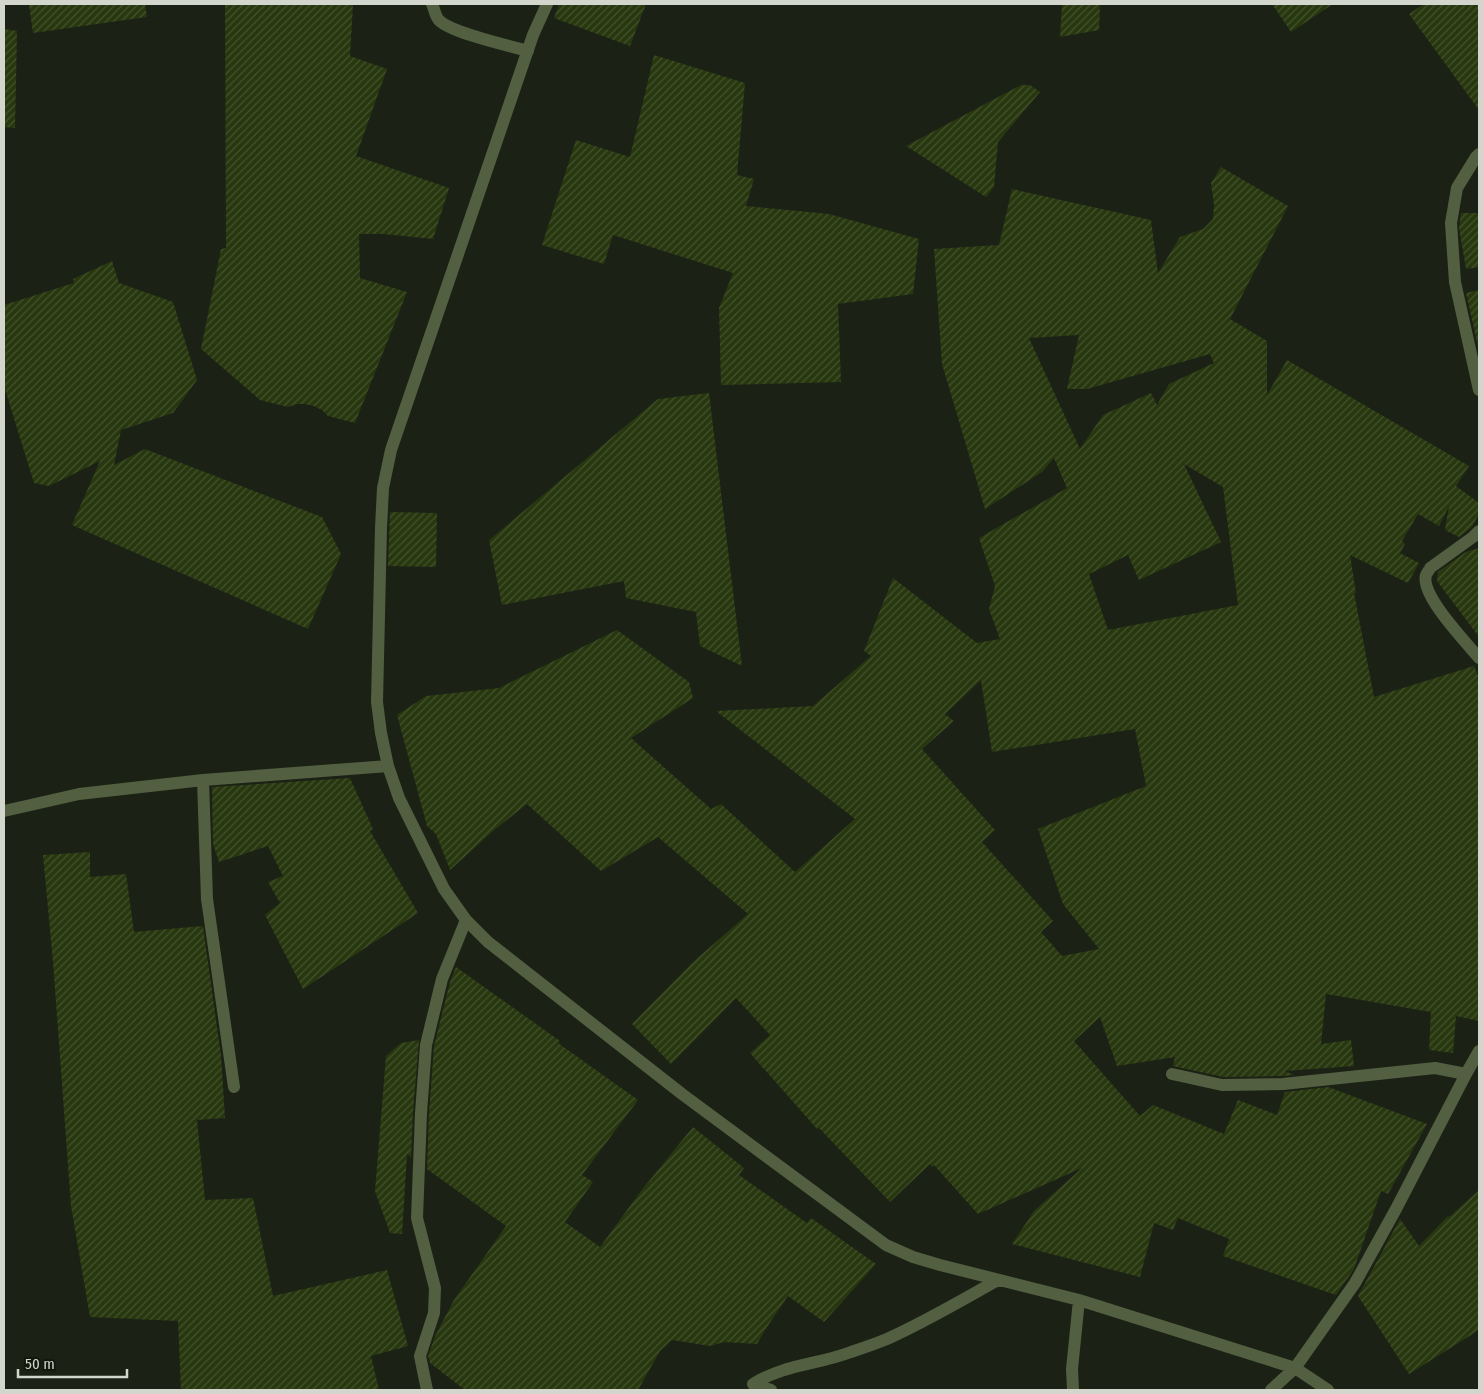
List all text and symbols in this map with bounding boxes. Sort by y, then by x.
scale bar [18,1346,126,1378]
text: 50 m [25,1355,55,1373]

